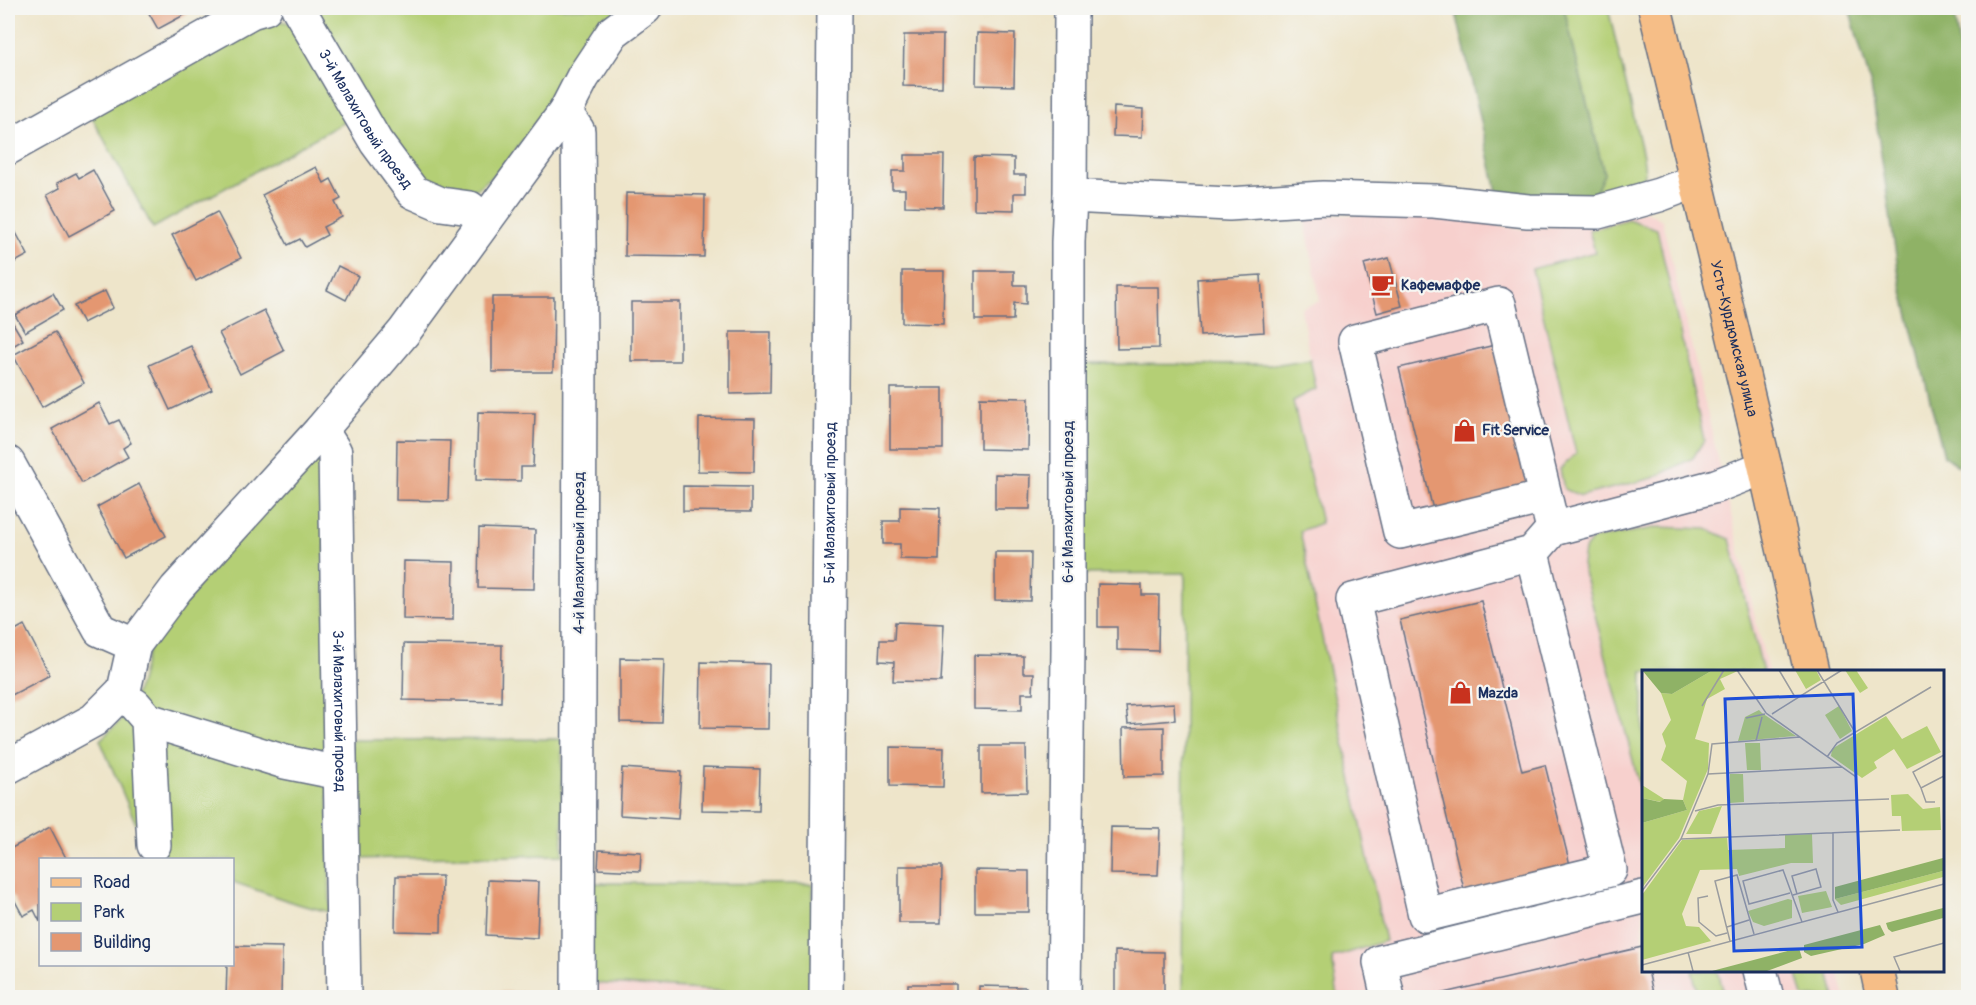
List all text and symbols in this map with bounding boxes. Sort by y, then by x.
street label: 3-й Малахитовый проезд [314,46,416,193]
street label: Усть-Курдюмская улица [1706,259,1762,419]
cafe icon: Кафемаффе [1370,272,1396,298]
place label: Кафемаффе [1401,276,1481,295]
shop icon: Fit Service [1451,417,1477,443]
street label: 6-й Малахитовый проезд [1059,421,1078,583]
place label: Fit Service [1482,421,1550,440]
street label: 5-й Малахитовый проезд [820,422,841,584]
street label: 4-й Малахитовый проезд [570,472,589,634]
street label: 3-й Малахитовый проезд [328,630,350,792]
inset map [1642,670,1943,972]
shop icon: Mazda [1447,680,1473,706]
place label: Mazda [1478,684,1518,703]
legend [39,858,234,966]
text: Road [93,871,130,894]
text: Park [93,901,125,924]
text: Building [93,931,151,954]

